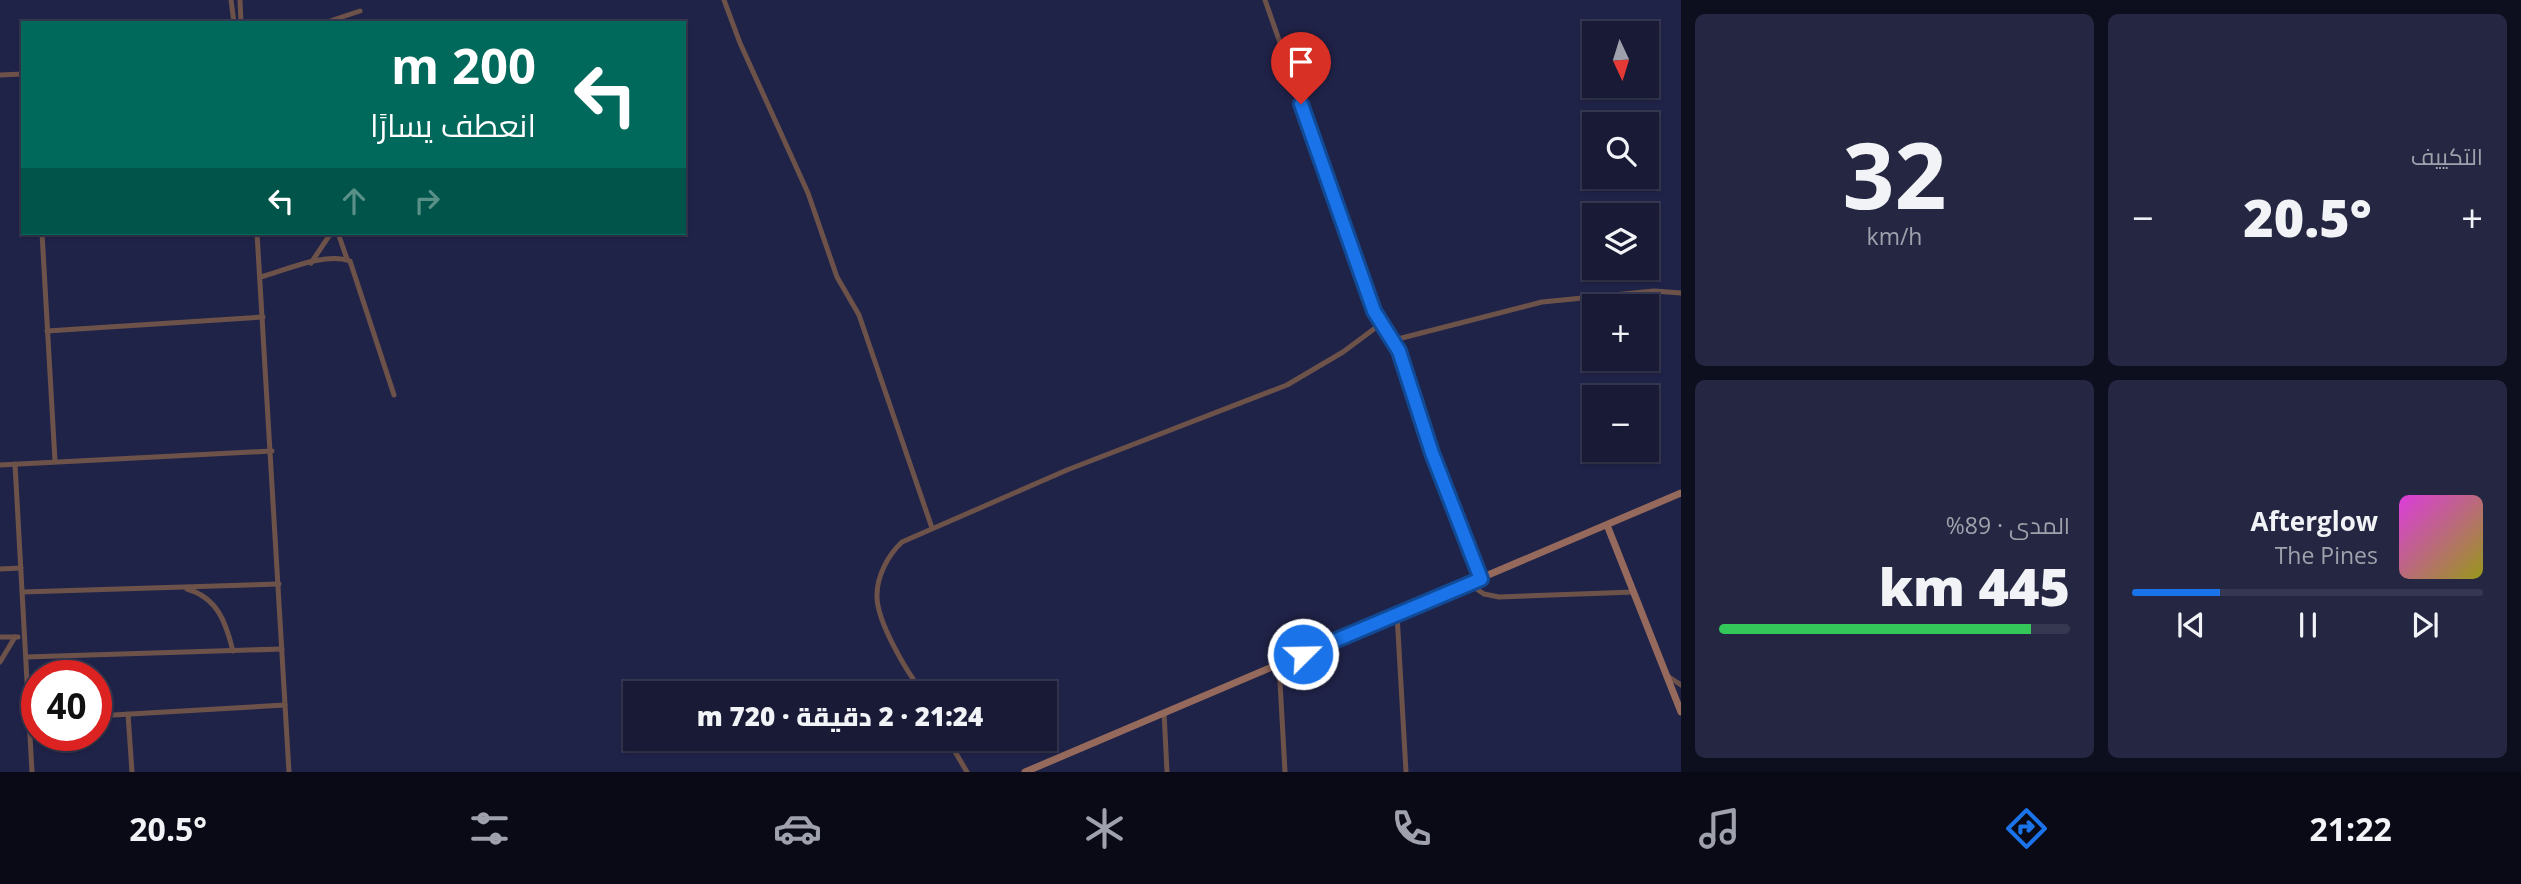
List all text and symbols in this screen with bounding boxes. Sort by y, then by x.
north arrow [1582,21,1659,98]
map controls [1582,21,1659,462]
text: 200 m [391,32,536,98]
pin [1271,32,1331,104]
icon: arrive [1282,43,1320,81]
icon: left [560,49,651,140]
text: انعطف يسارًا [370,103,536,146]
button: search [1582,112,1659,189]
text: 32 [1842,112,1947,236]
text: التكييف [2411,140,2483,172]
text: 20.5° [2243,181,2372,252]
icon: left [262,182,300,220]
icon: ahead [335,182,373,220]
icon: right [408,182,446,220]
text: − [2132,191,2154,243]
text: + [2461,191,2483,243]
button: layers [1582,203,1659,280]
text: km/h [1867,220,1922,252]
button: + [1582,294,1659,371]
button: − [1582,385,1659,462]
text: Afterglow [2251,503,2378,539]
text: المدى · 89% [1946,509,2070,541]
text: The Pines [2275,539,2378,571]
text: 445 km [1879,550,2070,621]
icon: previous [2172,606,2210,644]
icon: pause [2289,606,2327,644]
icon: next [2406,606,2444,644]
position arrow [1266,617,1340,691]
speed limit sign: 40 [21,660,112,751]
text: 21:24 · 2 دقيقة · 720 m [697,698,983,734]
icon: filters [465,804,514,853]
icon: car [773,804,822,853]
icon: climate [1080,804,1129,853]
icon: phone [1387,804,1436,853]
icon: music [1695,804,1744,853]
icon: directions [2002,804,2051,853]
text: 20.5° [129,807,207,850]
text: 21:22 [2310,807,2392,850]

